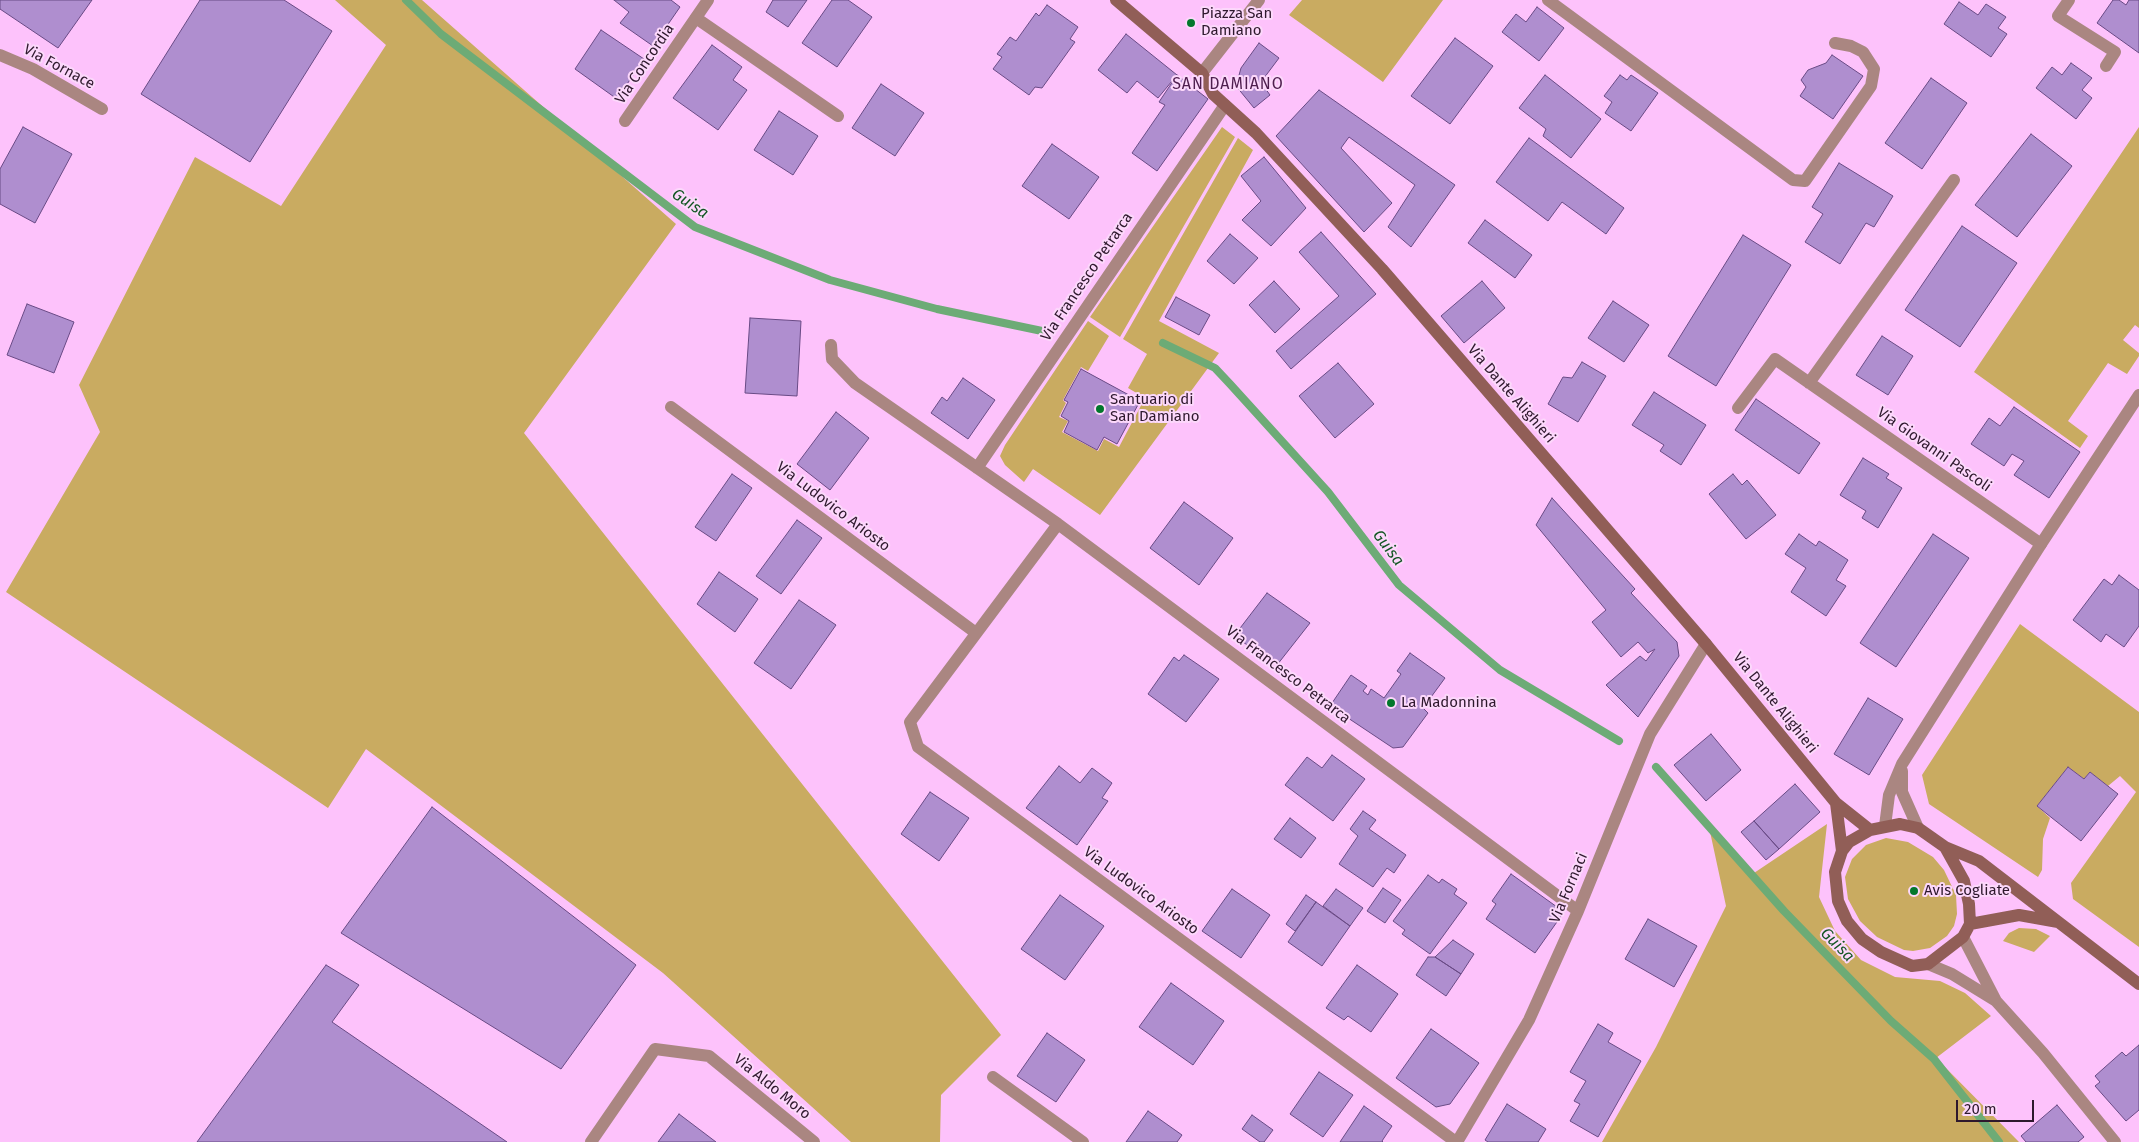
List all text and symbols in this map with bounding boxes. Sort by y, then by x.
place label: Piazza San Damiano [1201,5,1272,40]
marker: Piazza San Damiano [1185,17,1197,29]
street label: Via Concordia [612,21,678,107]
street label: Via Fornace [20,41,98,93]
district label: SAN DAMIANO [1171,75,1285,95]
water label: Guisa [668,185,712,223]
street label: Via Francesco Petrarca [1037,209,1137,345]
street label: Via Dante Alighieri [1463,341,1559,447]
place label: Santuario di San Damiano [1110,391,1200,426]
marker: Santuario di San Damiano [1094,403,1106,415]
street label: Via Giovanni Pascoli [1873,404,1995,496]
street label: Via Ludovico Ariosto [773,458,893,556]
water label: Guisa [1368,526,1408,570]
street label: Via Francesco Petrarca [1222,622,1354,728]
street label: Via Dante Alighieri [1729,649,1821,757]
place label: La Madonnina [1401,694,1497,712]
marker: La Madonnina [1385,697,1397,709]
street label: Via Ludovico Ariosto [1080,843,1202,939]
street label: Via Fornaci [1546,850,1592,926]
place label: Avis Cogliate [1924,882,2010,900]
marker: Avis Cogliate [1908,885,1920,897]
water label: Guisa [1816,924,1858,966]
street label: Via Aldo Moro [730,1050,814,1124]
scale bar [1959,1090,2036,1122]
text: 20 m [1964,1100,1997,1118]

